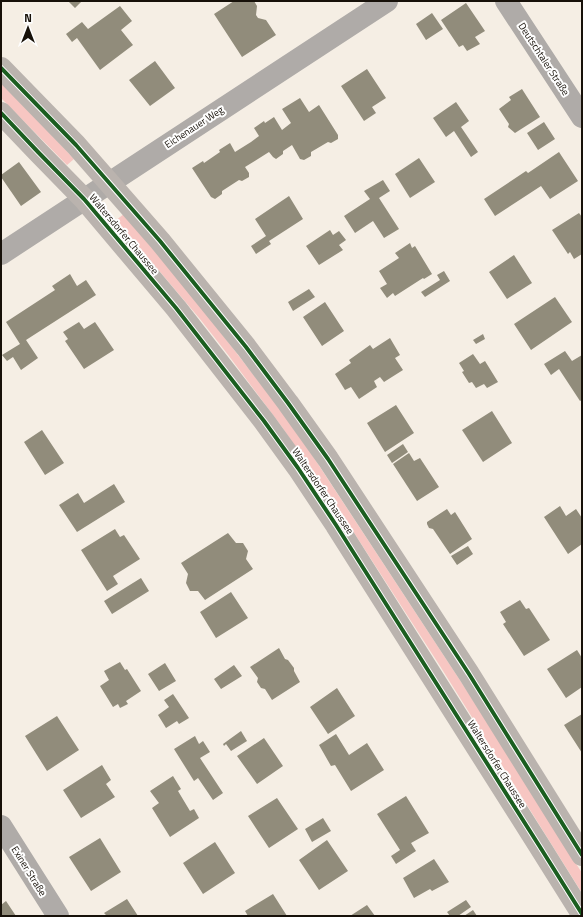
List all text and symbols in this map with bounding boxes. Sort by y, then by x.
north arrow [8,8,48,48]
text: N [24,10,32,26]
street label: Deutschtaler Straße [515,20,573,98]
street label: Eichenauer Weg [162,102,226,152]
street label: Waltersdorfer Chaussee [86,190,162,278]
street label: Waltersdorfer Chaussee [288,445,358,537]
street label: Waltersdorfer Chaussee [464,717,530,811]
street label: Exiner Straße [8,843,50,899]

